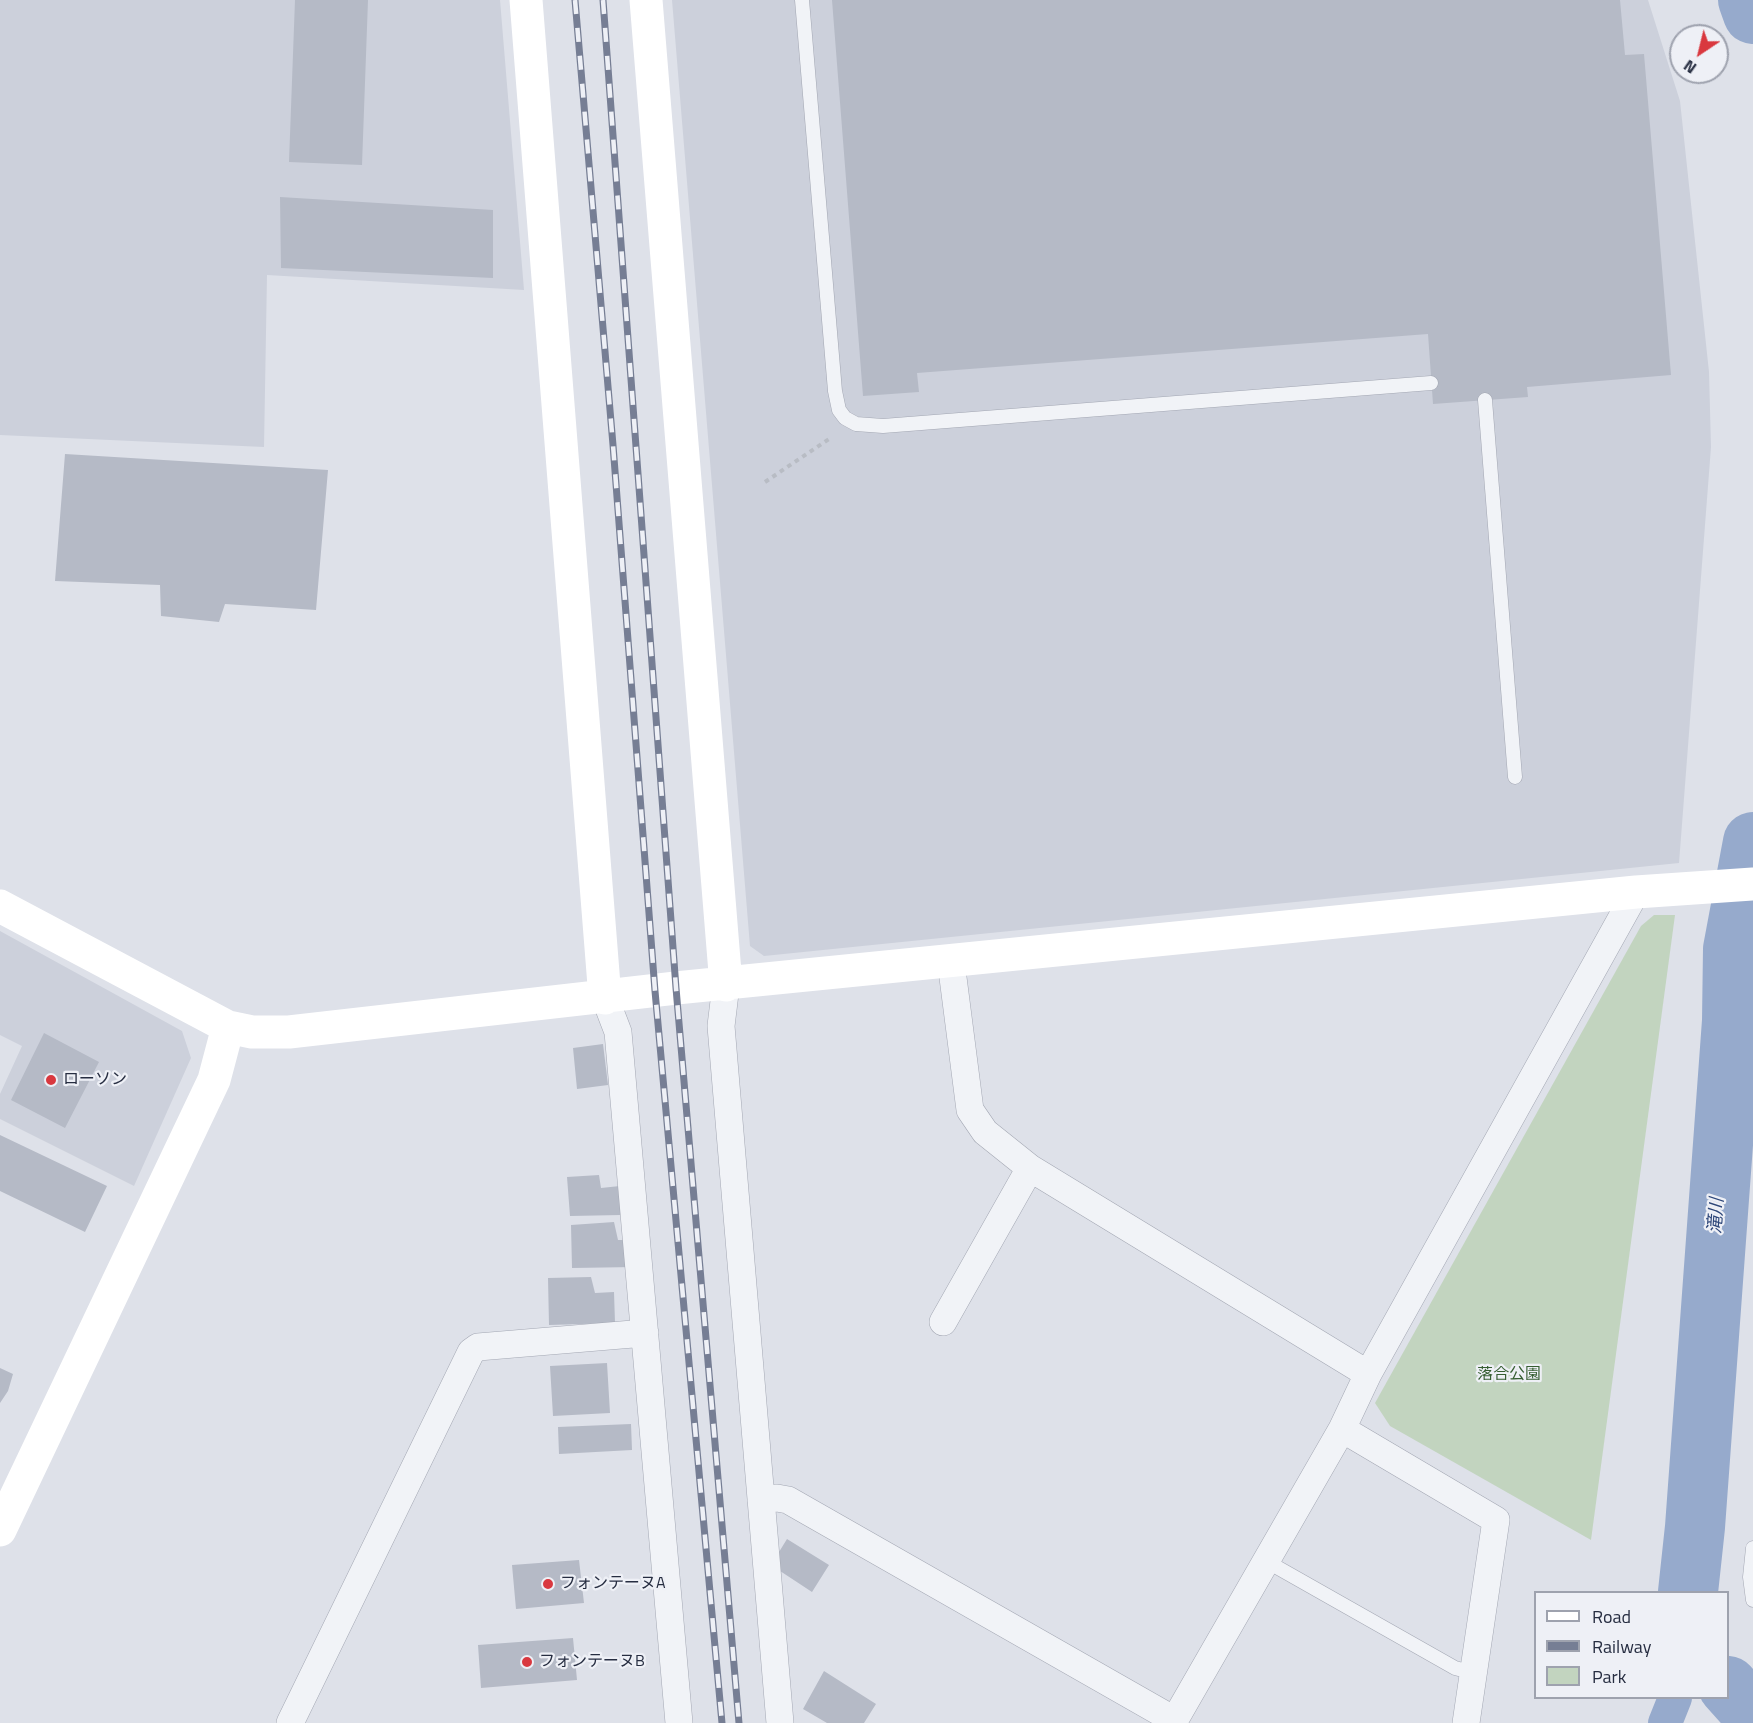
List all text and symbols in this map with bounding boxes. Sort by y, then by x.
north arrow [1669,24,1729,84]
text: N [1678,54,1701,80]
place label: ローソン [63,1070,127,1090]
marker: ローソン [44,1073,58,1087]
water label: 滝川 [1705,1197,1729,1235]
park label: 落合公園 [1477,1365,1541,1385]
place label: フォンテーヌA [560,1574,666,1594]
marker: フォンテーヌA [541,1577,555,1591]
legend [1534,1591,1729,1699]
text: Road [1592,1603,1631,1630]
text: Railway [1592,1633,1651,1660]
place label: フォンテーヌB [539,1652,645,1672]
marker: フォンテーヌB [520,1655,534,1669]
text: Park [1592,1663,1626,1690]

